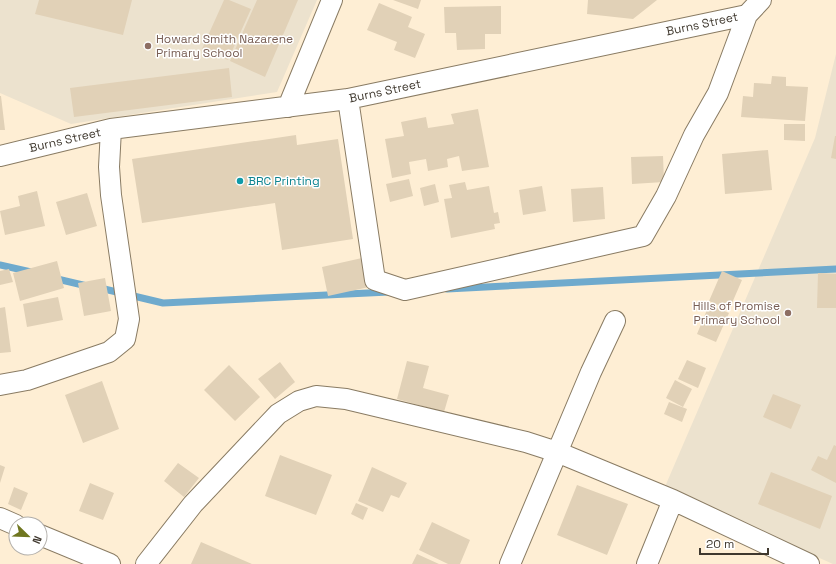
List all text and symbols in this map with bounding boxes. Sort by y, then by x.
street label: Burns Street [665,9,739,39]
place label: Howard Smith Nazarene Primary School [156,31,293,61]
marker: Howard Smith Nazarene Primary School [143,41,153,51]
street label: Burns Street [348,76,422,106]
street label: Burns Street [28,124,102,156]
place label: BRC Printing [248,173,320,189]
marker: BRC Printing [235,176,245,186]
place label: Hills of Promise Primary School [693,298,780,328]
marker: Hills of Promise Primary School [783,308,793,318]
north arrow [8,516,48,556]
scale bar [700,530,768,556]
text: N [29,534,45,546]
text: 20 m [706,536,734,552]

